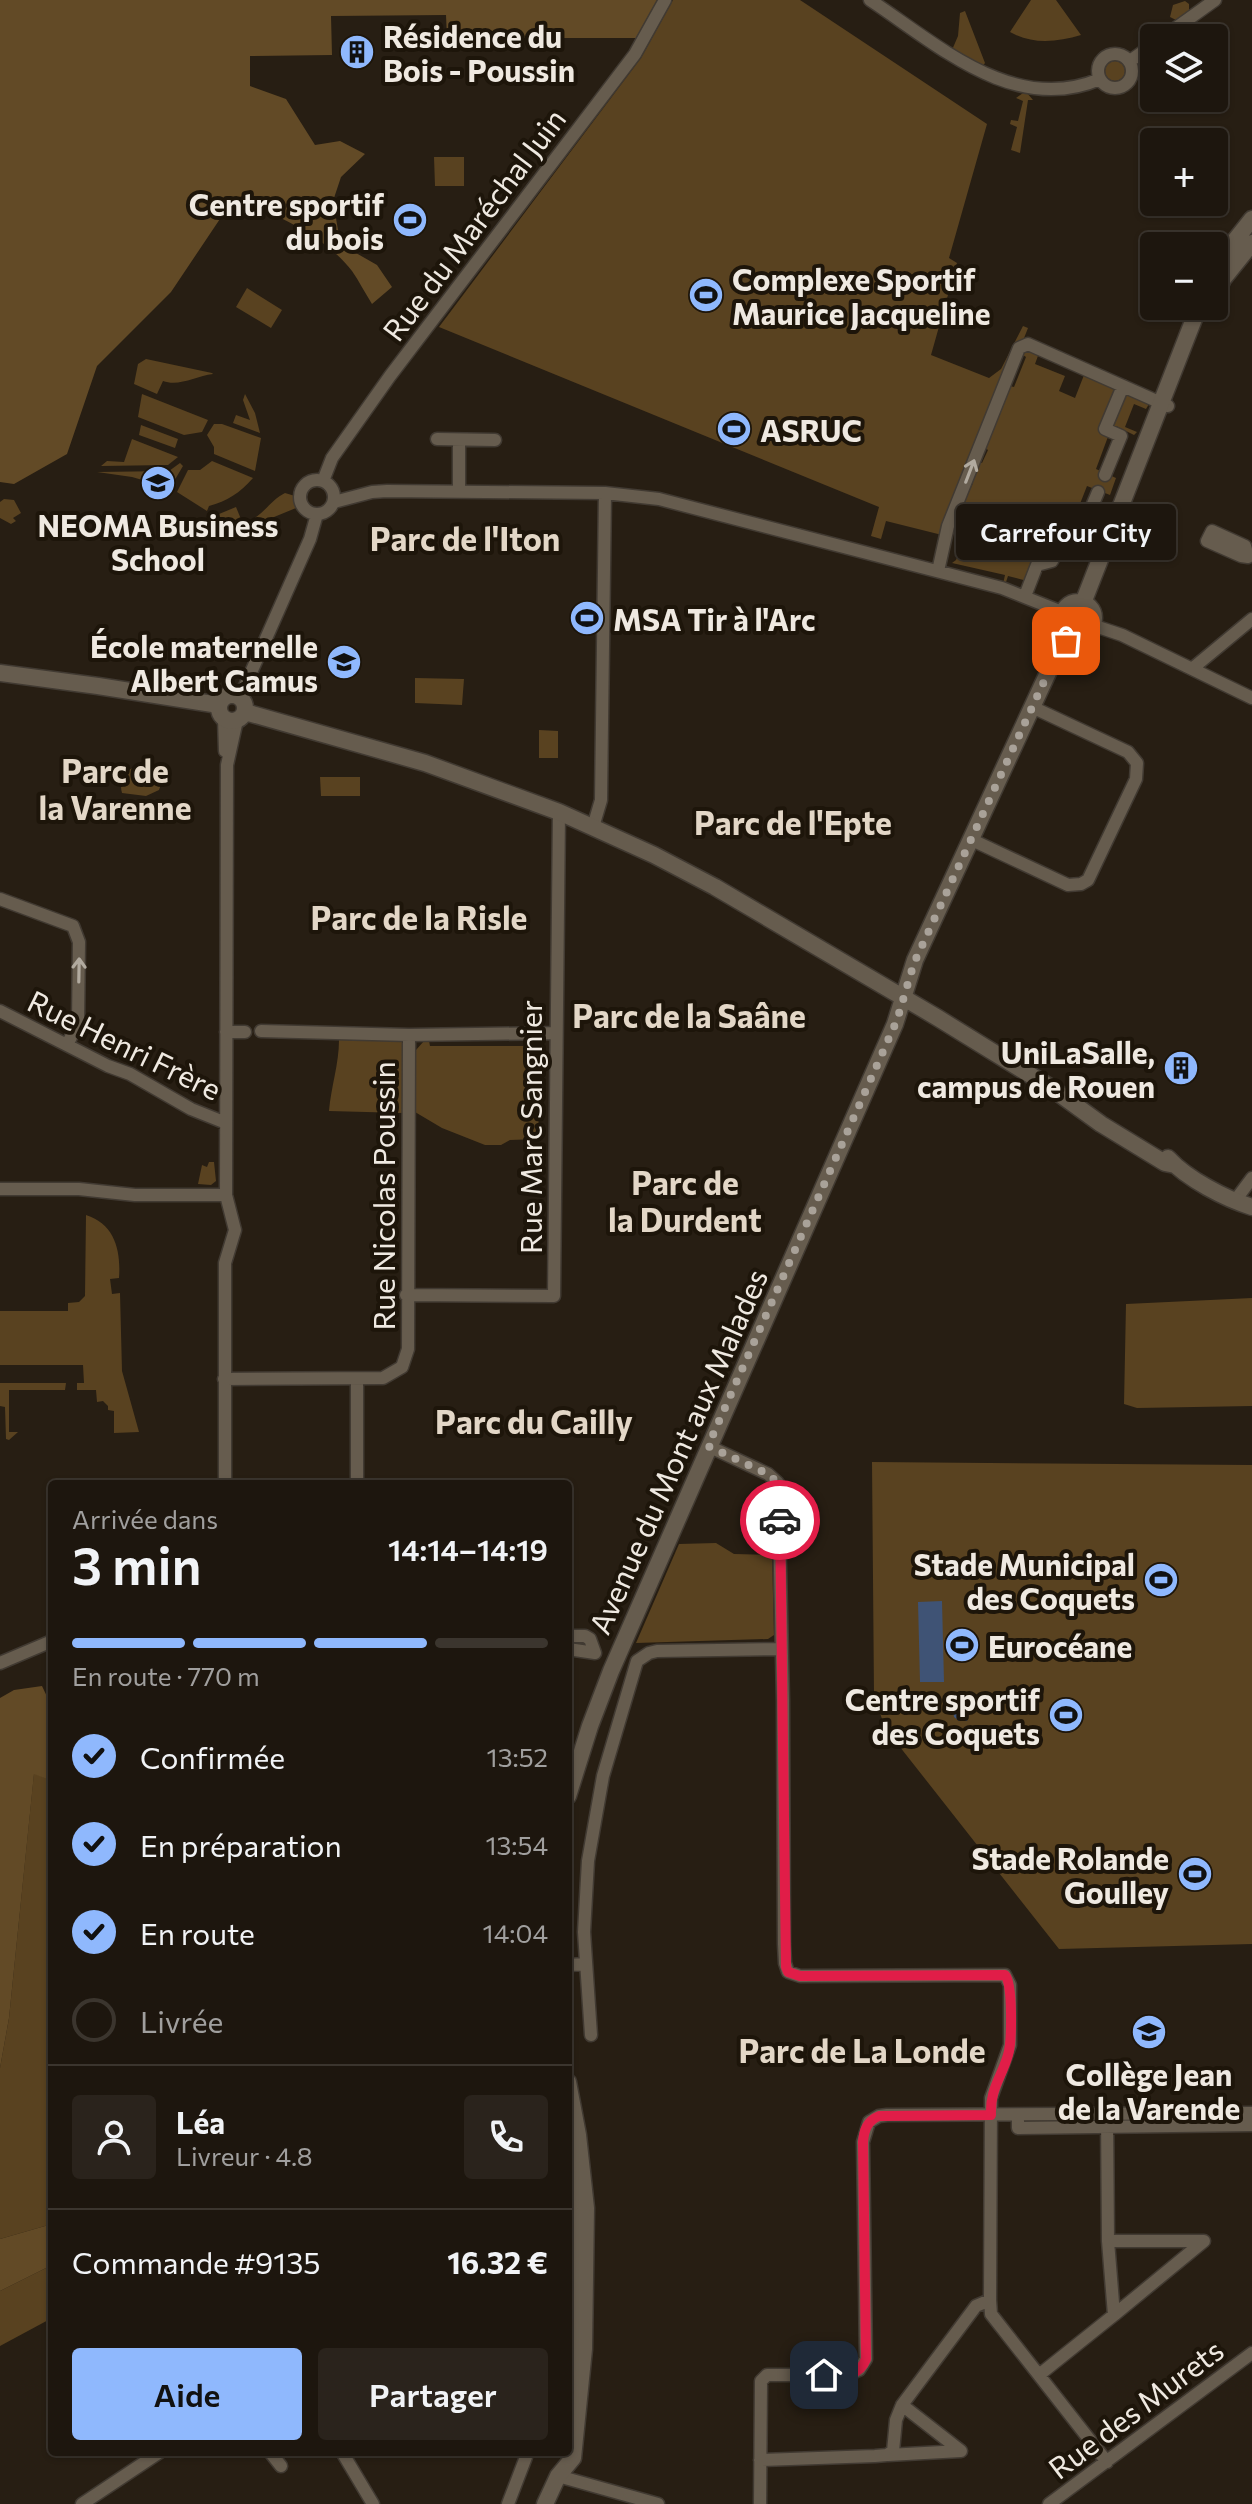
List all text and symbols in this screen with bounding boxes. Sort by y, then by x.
place label: Résidence du Bois - Poussin [383,17,575,88]
map controls [1140,24,1228,320]
button: layers [1140,24,1228,112]
building icon: Résidence du Bois - Poussin [338,33,376,71]
street label: Rue du Maréchal Juin [374,101,572,347]
button: + [1140,128,1228,216]
place label: Centre sportif du bois [189,185,385,256]
sports icon: Centre sportif du bois [391,201,429,239]
button: − [1140,232,1228,320]
place label: Complexe Sportif Maurice Jacqueline [732,260,991,331]
sports icon: Complexe Sportif Maurice Jacqueline [687,276,725,314]
sports icon: ASRUC [715,410,753,448]
place label: ASRUC [760,411,862,448]
one-way arrow [964,459,978,484]
school or university icon: NEOMA Business School [139,464,177,502]
callout: Carrefour City [956,505,1176,561]
place label: NEOMA Business School [38,506,278,577]
text: Carrefour City [980,516,1152,547]
district label: Parc de l'Iton [370,518,560,558]
sports icon: MSA Tir à l'Arc [568,599,606,637]
place label: MSA Tir à l'Arc [613,600,816,637]
pin [1032,607,1100,675]
icon: bag [1044,619,1088,663]
place label: École maternelle Albert Camus [90,627,318,698]
school or university icon: École maternelle Albert Camus [325,643,363,681]
district label: Parc de la Varenne [39,750,191,827]
district label: Parc de l'Epte [694,802,892,842]
district label: Parc de la Risle [311,897,527,937]
one-way arrow [71,957,87,984]
street label: Rue Henri Frère [22,981,228,1107]
district label: Parc de la Saâne [572,995,806,1035]
street label: Rue Marc Sangnier [511,1000,548,1254]
place label: UniLaSalle, campus de Rouen [917,1033,1155,1104]
building icon: UniLaSalle, campus de Rouen [1162,1049,1200,1087]
street label: Rue Nicolas Poussin [364,1061,401,1331]
district label: Parc de la Durdent [608,1162,762,1239]
street label: Avenue du Mont aux Malades [580,1263,774,1639]
district label: Parc du Cailly [435,1401,633,1441]
courier [740,1480,820,1560]
icon: car [758,1498,802,1542]
text: Arrivée dans [72,1503,218,1534]
text: 14:14–14:19 [388,1530,548,1567]
text: 3 min [72,1532,201,1596]
place label: Stade Municipal des Coquets [914,1545,1135,1616]
sports icon: Stade Municipal des Coquets [1142,1561,1180,1599]
sports icon: Eurocéane [943,1626,981,1664]
place label: Eurocéane [988,1627,1132,1664]
text: En route · 770 m [72,1660,260,1691]
place label: Centre sportif des Coquets [845,1680,1041,1751]
sports icon: Centre sportif des Coquets [1047,1696,1085,1734]
icon: check [72,1734,116,1778]
text: Confirmée [140,1738,285,1775]
text: 13:52 [487,1741,548,1772]
icon: check [72,1822,116,1866]
text: En préparation [140,1826,342,1863]
text: 13:54 [485,1829,548,1860]
place label: Stade Rolande Goulley [971,1839,1170,1910]
sports icon: Stade Rolande Goulley [1176,1855,1214,1893]
icon: check [72,1910,116,1954]
text: En route [140,1914,255,1951]
text: 14:04 [483,1917,548,1948]
text: Livrée [140,2002,223,2039]
school or university icon: Collège Jean de la Varende [1130,2013,1168,2051]
district label: Parc de La Londe [738,2030,986,2070]
place label: Collège Jean de la Varende [1058,2055,1240,2126]
button: person [72,2095,156,2179]
button: phone [464,2095,548,2179]
text: Léa [176,2103,225,2140]
text: Livreur · 4.8 [176,2140,312,2171]
text: Commande #9135 [72,2243,320,2280]
text: 16.32 € [447,2243,548,2280]
street label: Rue des Murets [1040,2330,1230,2486]
pin [790,2341,858,2409]
button: Aide [72,2348,302,2440]
button: Partager [318,2348,548,2440]
icon: home [802,2353,846,2397]

